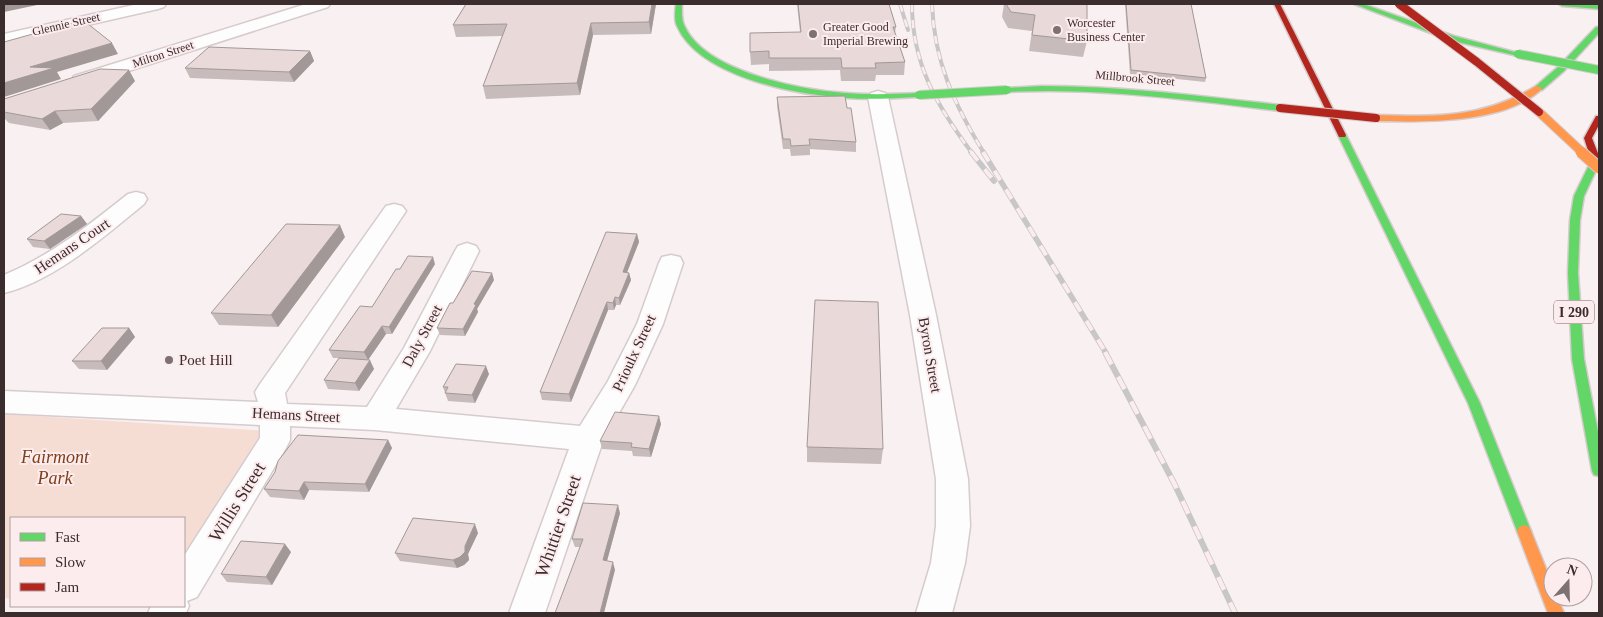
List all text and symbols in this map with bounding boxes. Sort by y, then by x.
street label: Glennie Street [31,9,102,39]
place label: Worcester Business Center [1067,16,1145,44]
place label: Greater Good Imperial Brewing [823,20,908,48]
marker: Worcester Business Center [1051,24,1063,36]
marker: Greater Good Imperial Brewing [807,28,819,40]
street label: Milton Street [131,37,196,70]
street label: Millbrook Street [1095,68,1176,89]
street label: Hemans Court [31,215,113,277]
road number: I 290 [1554,300,1594,324]
street label: Daly Street [399,302,445,370]
street label: Prioulx Street [609,311,659,394]
street label: Byron Street [916,316,945,395]
place label: Poet Hill [179,352,233,368]
marker: Poet Hill [163,354,175,366]
street label: Hemans Street [252,405,341,425]
park label: Fairmont Park [20,447,90,488]
street label: Willis Street [205,459,269,545]
street label: Whittier Street [531,472,585,580]
legend [10,517,185,607]
text: Fast [55,529,81,545]
text: Slow [55,554,86,570]
north arrow [1543,557,1593,607]
text: N [1565,561,1580,579]
text: Jam [55,579,79,595]

